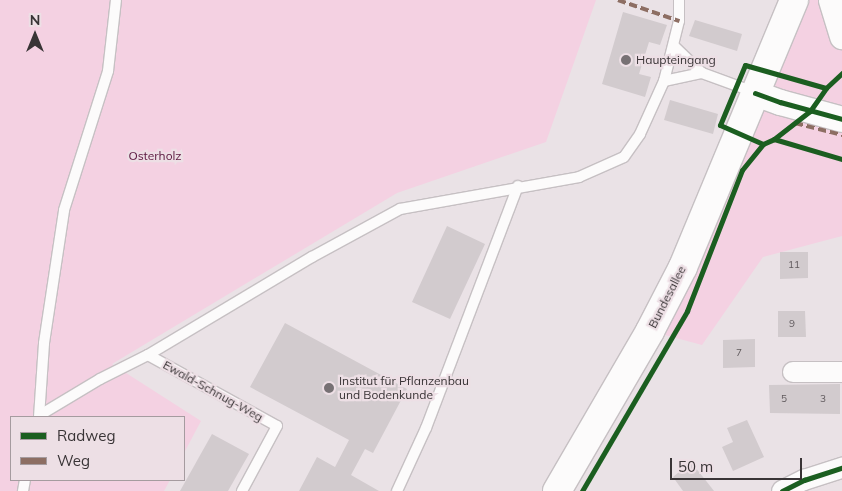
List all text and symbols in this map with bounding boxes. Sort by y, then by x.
north arrow [10,10,60,60]
text: N [30,11,40,29]
place label: Haupteingang [636,53,716,67]
marker: Haupteingang [620,54,632,66]
park label: Osterholz [128,149,182,163]
house number: 11 [788,259,800,271]
street label: Bundesallee [645,264,689,330]
house number: 9 [789,318,795,330]
house number: 7 [736,347,742,359]
street label: Ewald-Schnug-Weg [161,358,265,424]
place label: Institut für Pflanzenbau und Bodenkunde [339,374,469,402]
marker: Institut für Pflanzenbau und Bodenkunde [323,382,335,394]
house number: 5 [781,393,787,405]
house number: 3 [820,393,826,405]
legend [10,416,185,481]
text: Radweg [57,426,115,445]
scale bar [672,448,804,480]
text: Weg [57,451,90,470]
text: 50 m [678,457,713,476]

